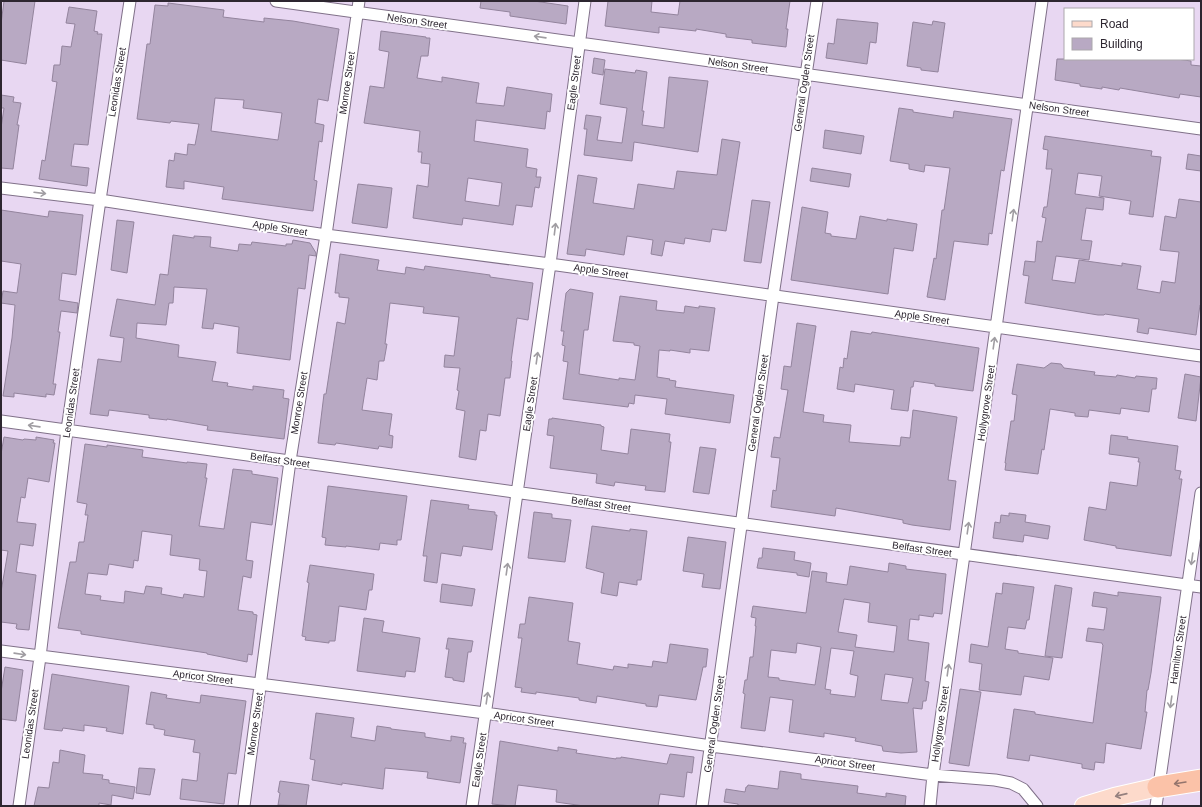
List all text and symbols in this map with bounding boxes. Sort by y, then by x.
legend [1064,8,1194,60]
street label: Nelson Street [386,11,448,31]
text: Road [1100,17,1129,31]
one-way arrow [534,33,547,41]
street label: General Ogden Street [792,34,816,132]
text: Building [1100,37,1143,51]
street label: Leonidas Street [106,46,128,117]
street label: Monroe Street [337,51,357,115]
street label: Eagle Street [565,55,583,111]
street label: Nelson Street [707,55,769,75]
street label: Nelson Street [1028,99,1090,119]
one-way arrow [33,189,46,197]
one-way arrow [1009,209,1017,222]
street label: Apple Street [252,218,308,238]
one-way arrow [551,223,559,236]
street label: Apple Street [573,262,629,280]
street label: Apple Street [894,308,950,326]
one-way arrow [990,337,998,350]
one-way arrow [533,352,541,365]
street label: General Ogden Street [746,354,770,452]
street label: Hollygrove Street [975,364,997,442]
street label: Leonidas Street [61,367,81,438]
street label: Monroe Street [289,371,309,435]
street label: Eagle Street [521,376,539,432]
one-way arrow [28,422,41,430]
street label: Belfast Street [250,450,311,470]
street label: Belfast Street [571,494,632,514]
one-way arrow [964,522,972,535]
street label: Belfast Street [892,539,953,559]
one-way arrow [1188,552,1196,565]
one-way arrow [503,563,511,576]
street label: Hamilton Street [1168,615,1188,685]
one-way arrow [13,650,26,658]
one-way arrow [944,664,952,677]
street label: Apricot Street [172,668,234,686]
street label: General Ogden Street [702,675,726,773]
street label: Hollygrove Street [929,685,951,763]
street label: Leonidas Street [20,688,40,759]
street label: Monroe Street [245,692,265,756]
one-way arrow [483,692,491,705]
one-way arrow [1167,695,1175,708]
street label: Apricot Street [493,709,555,729]
street label: Eagle Street [470,732,488,788]
street label: Apricot Street [814,753,876,773]
one-way arrow [1173,779,1186,787]
one-way arrow [1115,792,1128,800]

